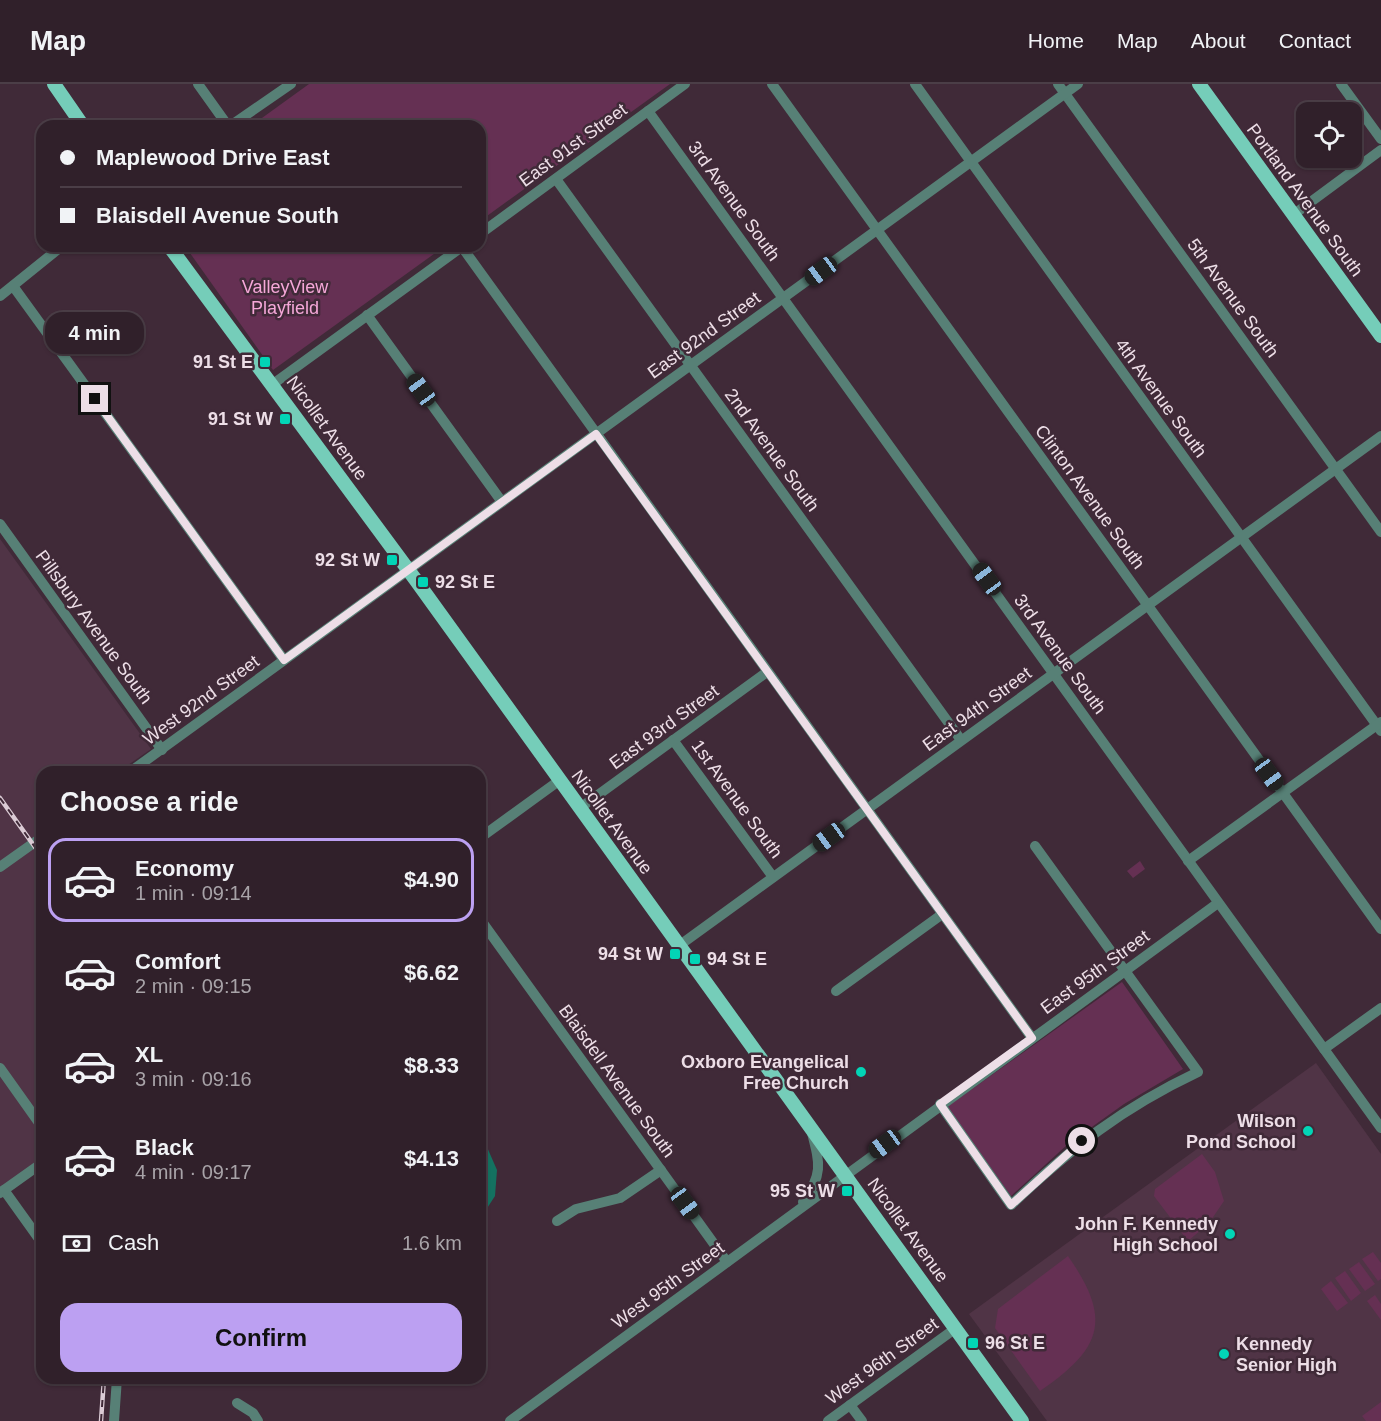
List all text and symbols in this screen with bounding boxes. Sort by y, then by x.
text: Map [30,25,86,56]
text: Home [1028,29,1084,52]
text: Map [1117,29,1158,52]
text: About [1191,29,1246,52]
text: Contact [1279,29,1351,52]
street label: East 91st Street [515,99,631,191]
map controls [1296,102,1362,168]
button: locate [1296,102,1362,168]
street label: Portland Avenue South [1243,120,1367,280]
street label: 3rd Avenue South [684,137,784,265]
text: Maplewood Drive East [96,145,330,170]
text: Blaisdell Avenue South [96,203,339,228]
street label: 5th Avenue South [1183,235,1283,361]
car [801,253,841,289]
park label: ValleyView Playfield [242,277,329,318]
street label: East 92nd Street [644,288,764,382]
callout: 4 min [46,312,144,354]
text: 4 min [68,322,121,344]
street label: 4th Avenue South [1111,335,1211,461]
place label: 91 St E [193,352,253,372]
marker: 91 St E [258,355,272,369]
car [403,370,439,410]
street label: Nicollet Avenue [283,372,371,484]
route end [81,385,108,412]
street label: 2nd Avenue South [721,385,823,515]
place label: 91 St W [208,409,273,429]
marker: 91 St W [278,412,292,426]
street label: Clinton Avenue South [1031,421,1149,573]
street label: Pillsbury Avenue South [32,546,156,708]
place label: 92 St W [315,550,380,570]
marker: 92 St W [385,553,399,567]
car [969,559,1005,599]
place label: 92 St E [435,572,495,592]
marker: 92 St E [416,575,430,589]
street label: 3rd Avenue South [1010,590,1110,718]
street label: West 92nd Street [139,651,263,749]
street label: East 94th Street [919,663,1035,755]
street label: East 93rd Street [606,681,722,773]
street label: 1st Avenue South [688,736,786,862]
car [1251,754,1287,794]
street label: Nicollet Avenue [568,766,656,878]
text: Choose a ride [60,787,239,817]
car [809,819,849,855]
icon: car [63,853,117,907]
text: Economy [135,856,234,881]
text: $4.90 [404,867,459,892]
text: 1 min · 09:14 [135,882,252,904]
street label: East 95th Street [1037,926,1153,1018]
place label: 94 St W [598,944,663,964]
icon: car [63,946,117,1000]
marker: 94 St W [668,947,682,961]
text: Comfort [135,949,221,974]
place label: 94 St E [707,949,767,969]
marker: 94 St E [688,952,702,966]
text: $6.62 [404,960,459,985]
text: 2 min · 09:15 [135,975,252,997]
street label: Blaisdell Avenue South [555,1001,679,1161]
icon: car [63,1039,117,1093]
text: XL [135,1042,163,1067]
place label: Oxboro Evangelical Free Church [681,1052,849,1093]
text: $8.33 [404,1053,459,1078]
marker: Oxboro Evangelical Free Church [854,1065,868,1079]
text: 3 min · 09:16 [135,1068,252,1090]
place label: Wilson Pond School [1186,1111,1296,1152]
marker: Wilson Pond School [1301,1124,1315,1138]
car [865,1126,905,1162]
route start [1068,1127,1095,1154]
icon: car [63,1132,117,1186]
text: Black [135,1135,194,1160]
text: $4.13 [404,1146,459,1171]
text: 4 min · 09:17 [135,1161,252,1183]
street label: Nicollet Avenue [864,1174,952,1286]
place label: 95 St W [770,1181,835,1201]
car [667,1183,703,1223]
marker: 95 St W [840,1184,854,1198]
place label: John F. Kennedy High School [1075,1214,1218,1255]
icon: cash [60,1227,93,1260]
marker: John F. Kennedy High School [1223,1227,1237,1241]
text: Cash [108,1230,159,1255]
text: 1.6 km [402,1232,462,1254]
street label: West 95th Street [608,1238,728,1332]
button: Confirm [60,1303,462,1372]
street label: West 96th Street [822,1314,942,1408]
place label: 96 St E [985,1333,1045,1353]
place label: Kennedy Senior High [1236,1334,1337,1375]
marker: 96 St E [966,1336,980,1350]
marker: Kennedy Senior High [1217,1347,1231,1361]

